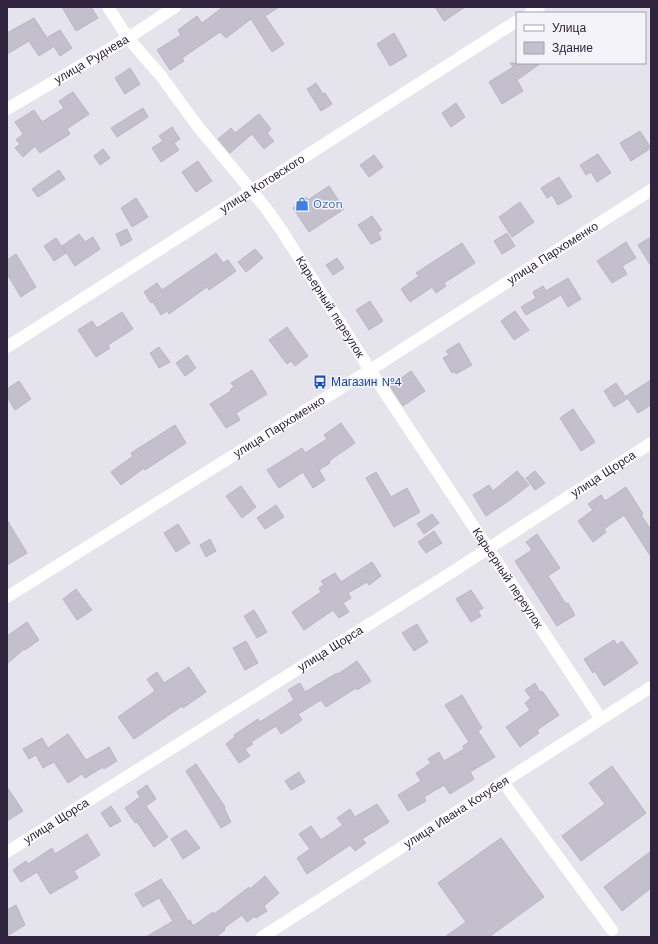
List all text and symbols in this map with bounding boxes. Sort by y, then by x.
legend [516,12,646,64]
text: Улица [552,21,586,35]
street label: улица Руднева [52,32,132,87]
text: Здание [552,41,593,55]
street label: улица Котовского [217,151,308,216]
shop icon: Ozon [294,196,310,212]
place label: Ozon [313,197,343,211]
street label: улица Пархоменко [505,219,601,287]
street label: Карьерный переулок [293,254,368,361]
bus stop icon: Магазин №4 [312,374,328,390]
place label: Магазин №4 [331,375,402,389]
street label: улица Пархоменко [231,393,328,461]
street label: улица Щорса [568,448,639,500]
street label: Карьерный переулок [469,525,546,631]
street label: улица Щорса [295,623,366,674]
street label: улица Ивана Кочубея [401,773,511,851]
street label: улица Щорса [21,795,92,847]

